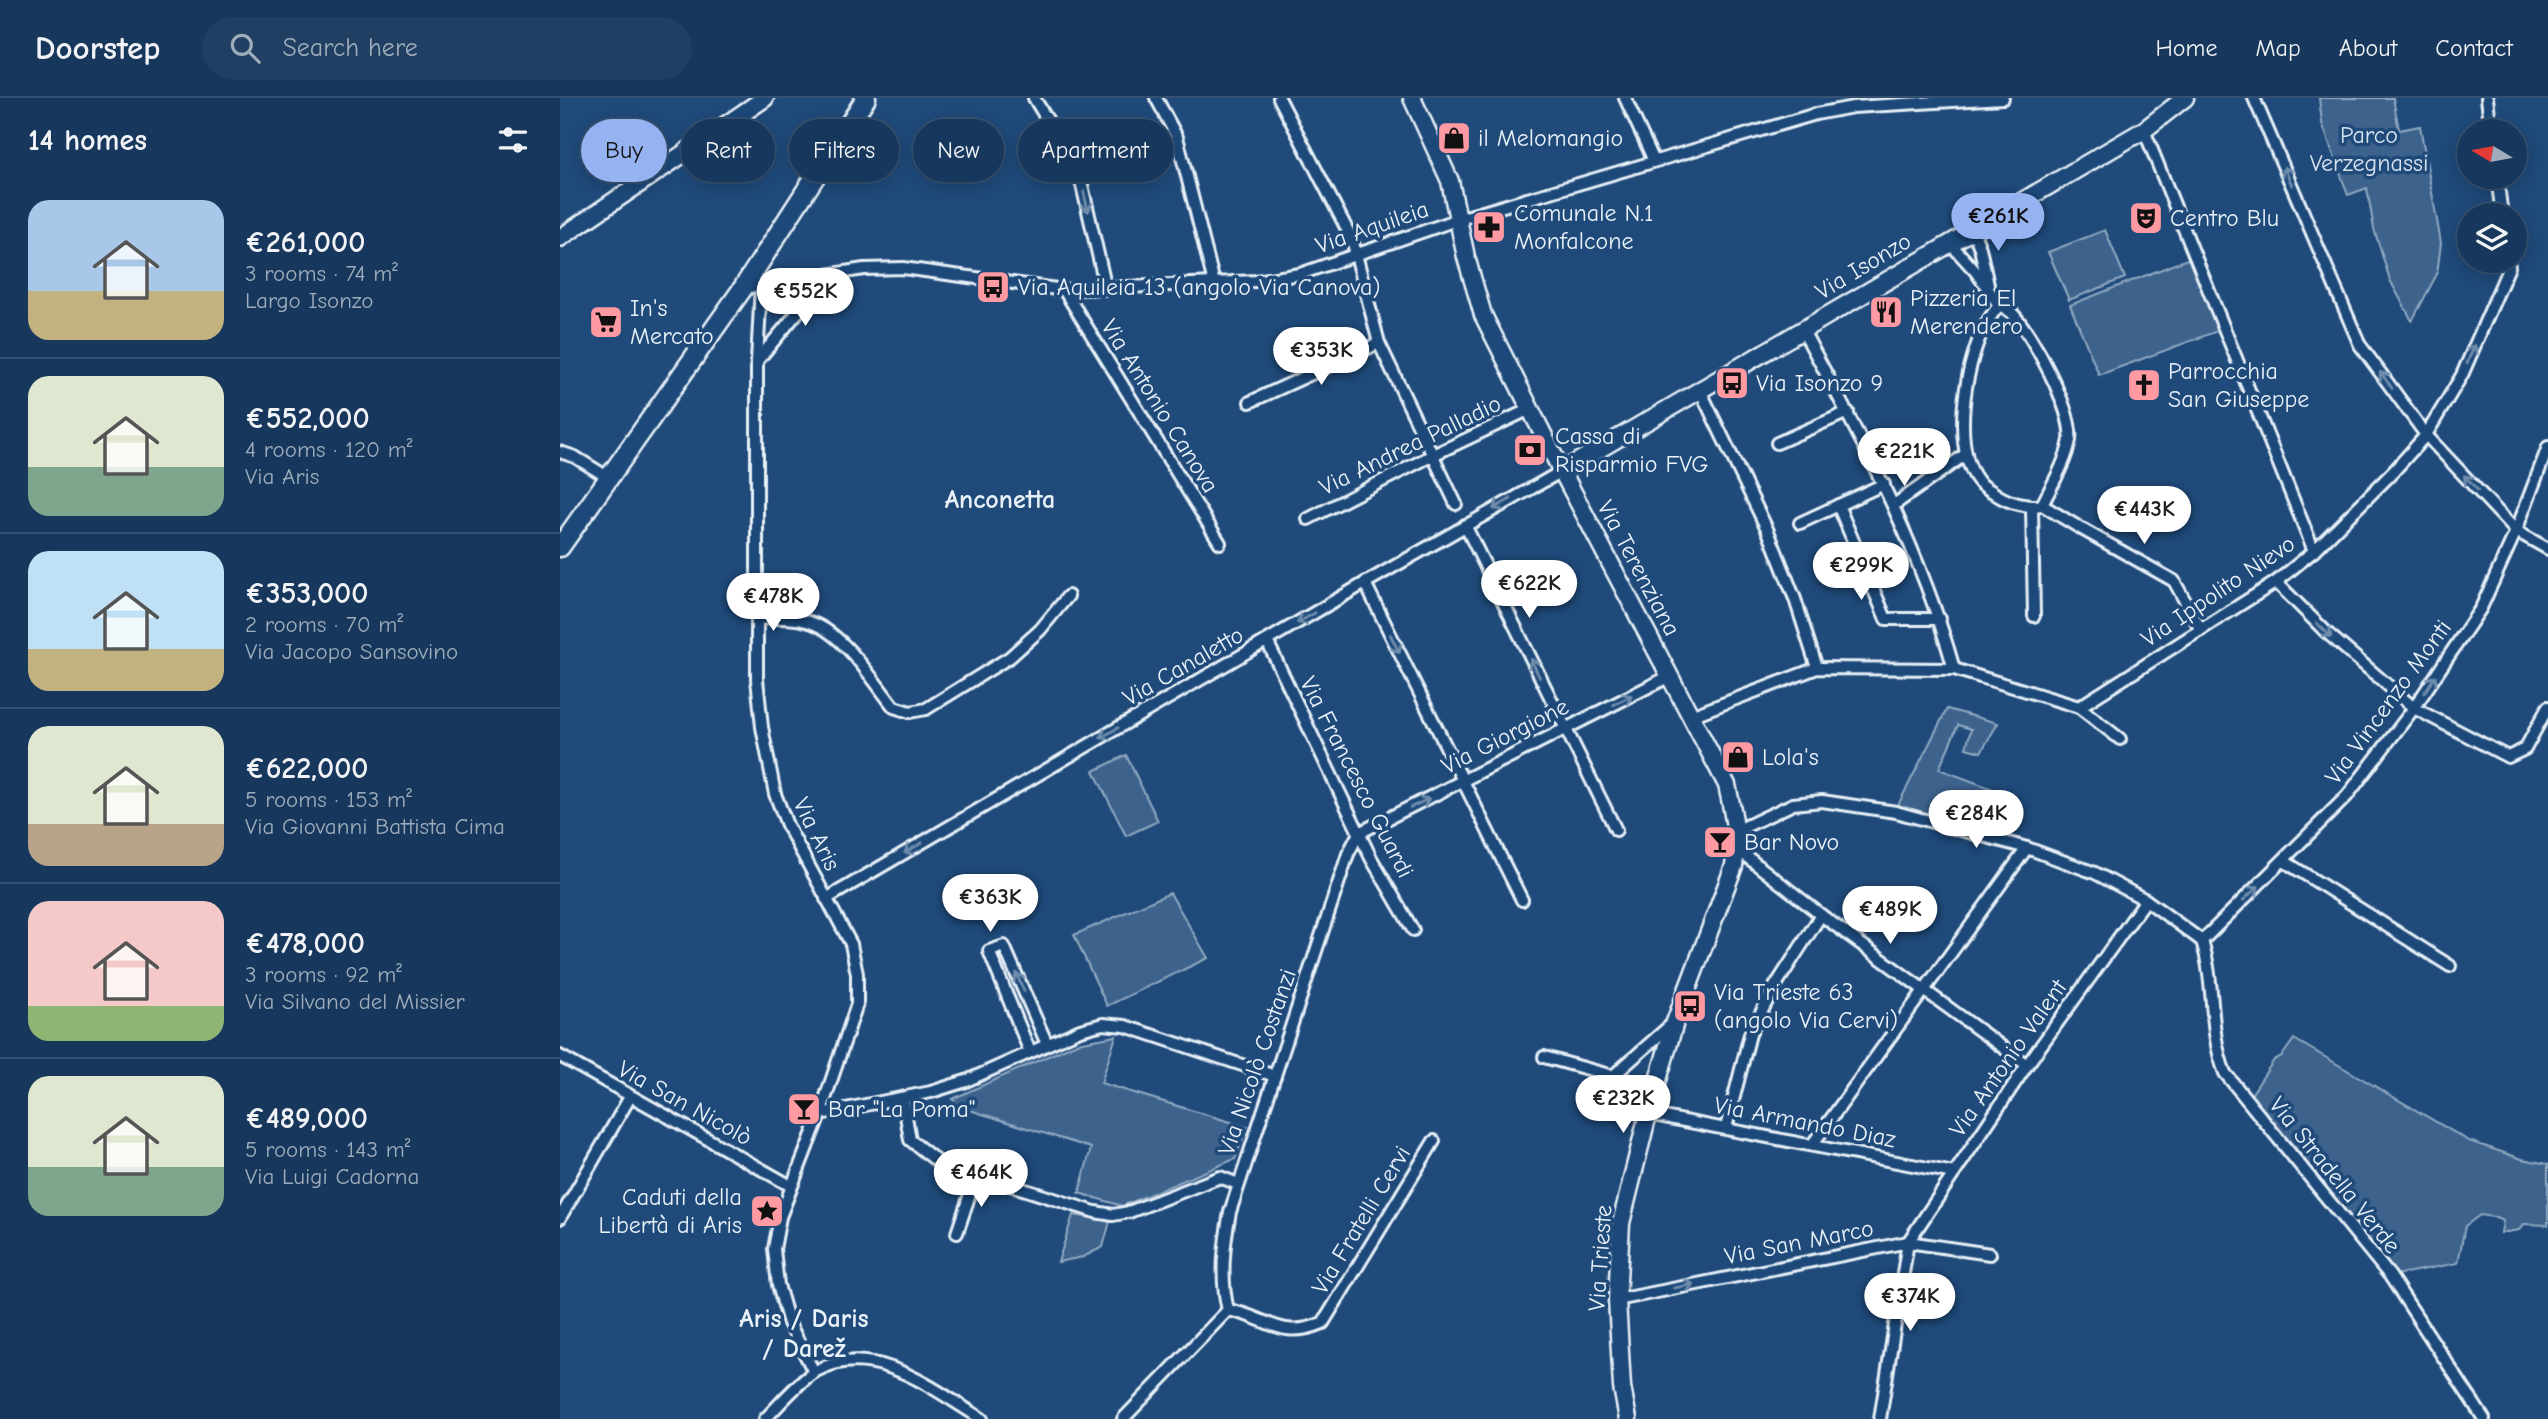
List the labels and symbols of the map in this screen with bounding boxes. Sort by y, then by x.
shop icon: il Melomangio [1435,119,1473,157]
north arrow [2457,119,2527,189]
park label: Parco Verzegnassi [2310,121,2428,177]
place label: il Melomangio [1478,124,1623,152]
one-way arrow [2281,166,2294,187]
one-way arrow [1080,190,1093,213]
pin: €261K [1949,194,2047,253]
street label: Via Aquileia [1312,195,1432,259]
place label: Comunale N.1 Monfalcone [1514,199,1653,255]
theatre icon: Centro Blu [2127,199,2165,237]
place label: Centro Blu [2170,204,2279,232]
pharmacy icon: Comunale N.1 Monfalcone [1470,208,1508,246]
street label: Via Isonzo [1810,227,1916,305]
pin: €552K [756,268,854,328]
bus stop icon: Via Aquileia 13 (angolo Via Canova) [974,268,1012,306]
place label: Via Aquileia 13 (angolo Via Canova) [1018,273,1381,301]
place label: Pizzeria El Merendero [1910,284,2023,340]
restaurant icon: Pizzeria El Merendero [1867,293,1905,331]
place label: In's Mercato [630,294,714,350]
supermarket icon: In's Mercato [587,303,625,341]
street label: Via Antonio Canova [1095,314,1225,498]
pin: €353K [1272,328,1370,387]
one-way arrow [2465,344,2478,366]
place label: Parrocchia San Giuseppe [2168,357,2309,413]
bus stop icon: Via Isonzo 9 [1713,364,1751,402]
church icon: Parrocchia San Giuseppe [2125,366,2163,404]
place label: Via Isonzo 9 [1756,369,1883,397]
one-way arrow [2379,371,2393,390]
street label: Via Andrea Palladio [1315,389,1505,501]
place label: Cassa di Risparmio FVG [1555,422,1708,478]
pin: €221K [1855,428,1953,488]
bank icon: Cassa di Risparmio FVG [1511,431,1549,469]
one-way arrow [2463,475,2480,492]
district label: Anconetta [945,485,1055,515]
pin: €443K [2095,486,2193,546]
street label: Via Terenziana [1592,495,1686,641]
one-way arrow [1493,497,1513,511]
street label: Via Ippolito Nievo [2136,529,2300,653]
pin: €299K [1812,542,1910,602]
pin: €622K [1480,560,1578,620]
pin: €478K [724,574,822,633]
one-way arrow [1296,612,1316,626]
street label: Via Vincenzo Monti [2319,614,2457,790]
street label: Via Canaletto [1118,620,1248,712]
one-way arrow [2315,621,2332,638]
one-way arrow [1388,633,1402,654]
one-way arrow [1527,658,1541,679]
street label: Via Francesco Guardi [1294,672,1420,882]
one-way arrow [2423,675,2437,694]
street label: Via Giorgione [1437,692,1573,780]
one-way arrow [1612,692,1633,706]
one-way arrow [1100,727,1120,741]
shop icon: Lola's [1719,738,1757,776]
place label: Lola's [1762,743,1819,771]
pin: €284K [1927,790,2025,850]
street label: Via Aris [787,793,847,875]
one-way arrow [1409,796,1430,810]
bar icon: Bar Novo [1701,823,1739,861]
place label: Bar Novo [1744,828,1839,856]
one-way arrow [903,842,923,856]
pin: €363K [941,874,1039,934]
one-way arrow [2242,885,2259,902]
pin: €489K [1841,886,1939,946]
street label: Via Nicolò Costanzi [1212,965,1302,1159]
one-way arrow [1013,971,1026,993]
street label: Via Antonio Valent [1943,973,2073,1142]
place label: Via Trieste 63 (angolo Via Cervi) [1714,978,1898,1034]
bus stop icon: Via Trieste 63 (angolo Via Cervi) [1671,987,1709,1025]
street label: Via San Nicolò [613,1055,757,1151]
pin: €232K [1574,1076,1672,1135]
bar icon: Bar "La Poma" [785,1090,823,1128]
street label: Via Armando Diaz [1712,1091,1899,1153]
street label: Via Stradella Verde [2263,1091,2407,1259]
place label: Bar "La Poma" [828,1095,975,1123]
street label: Via Fratelli Cervi [1306,1141,1416,1299]
pin: €464K [932,1150,1030,1209]
place label: Caduti della Libertà di Aris [599,1183,742,1239]
place icon: Caduti della Libertà di Aris [748,1192,786,1230]
street label: Via Trieste [1582,1204,1618,1312]
street label: Via San Marco [1722,1214,1876,1270]
pin: €374K [1861,1274,1959,1333]
one-way arrow [1672,1279,1695,1293]
district label: Aris / Daris / Darež [739,1304,869,1364]

